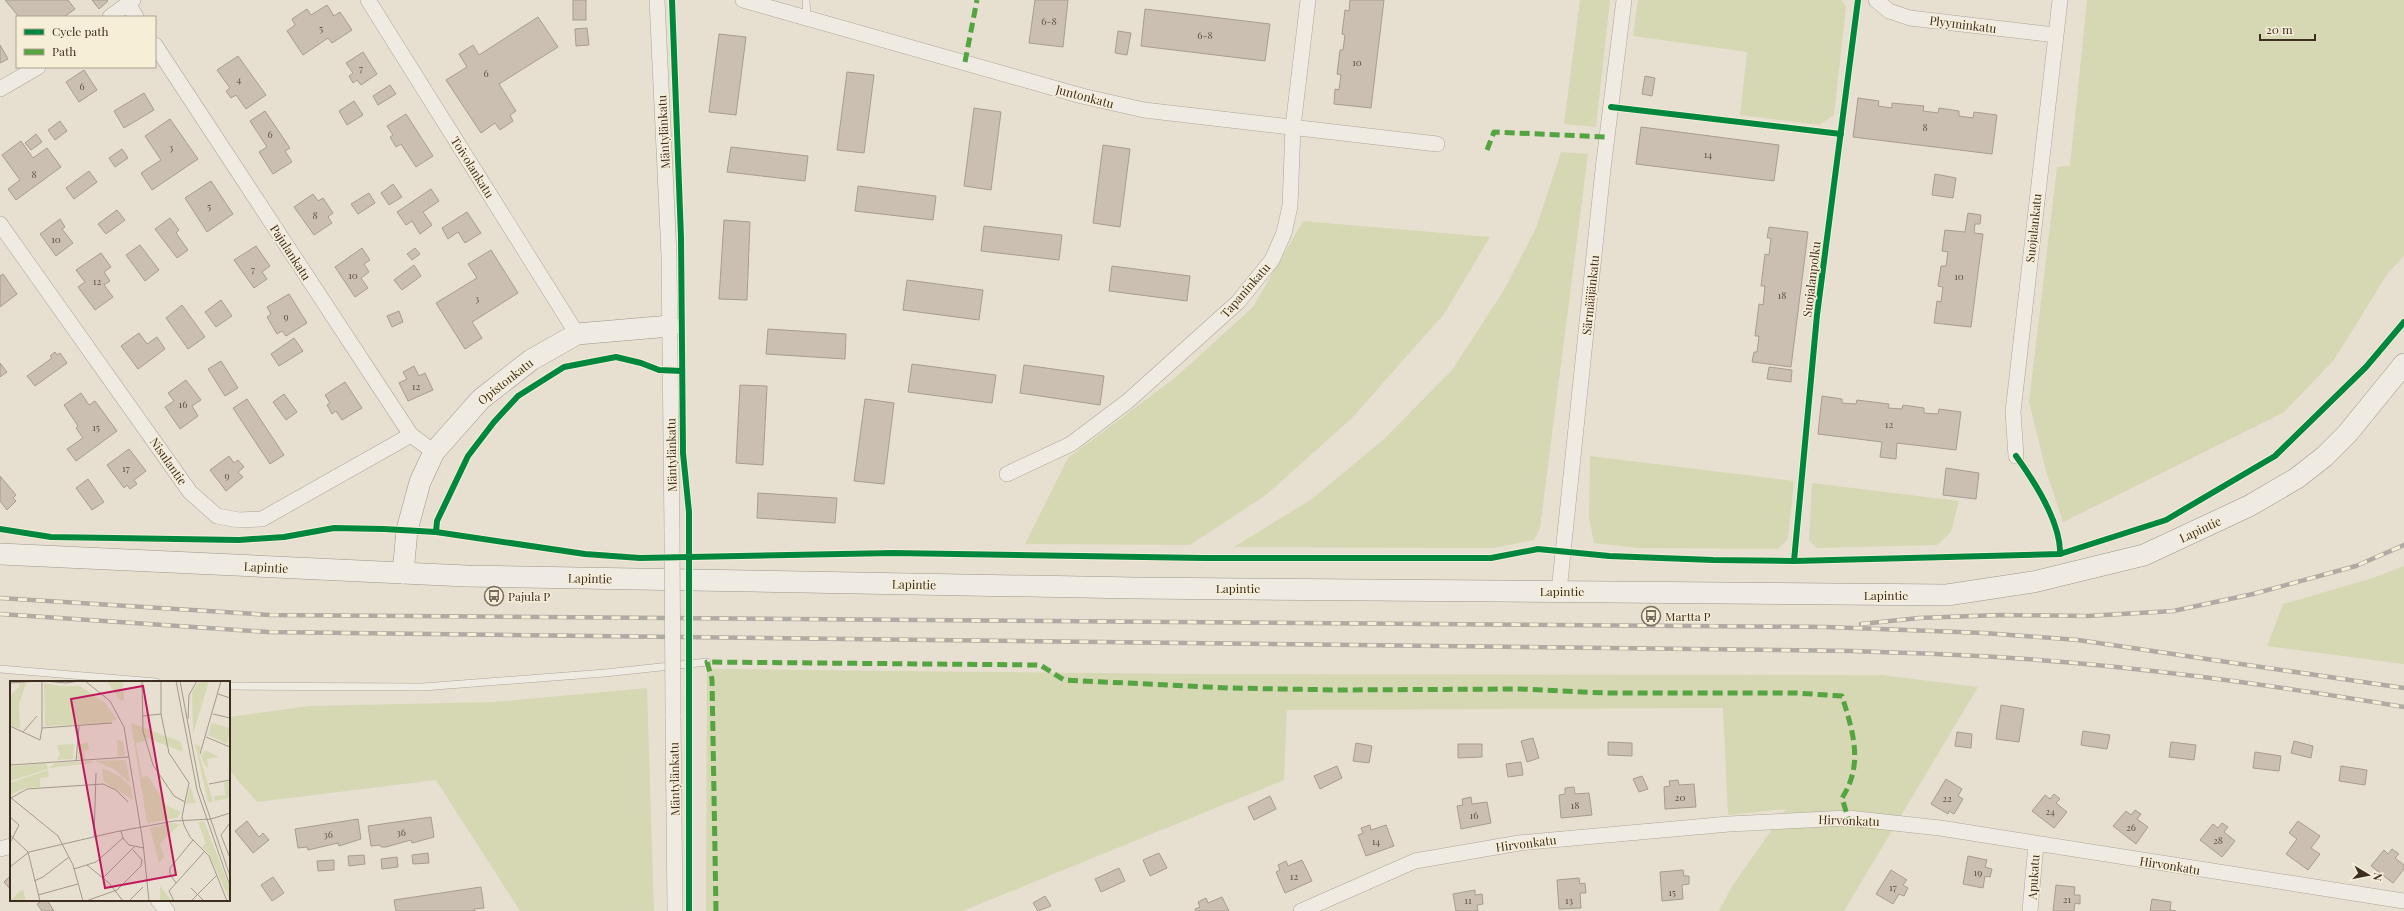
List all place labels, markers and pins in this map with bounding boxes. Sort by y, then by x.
bus stop icon: Pajula P [483,585,505,607]
place label: Pajula P [508,588,550,604]
bus stop icon: Martta P [1640,605,1662,627]
place label: Martta P [1665,608,1711,624]

